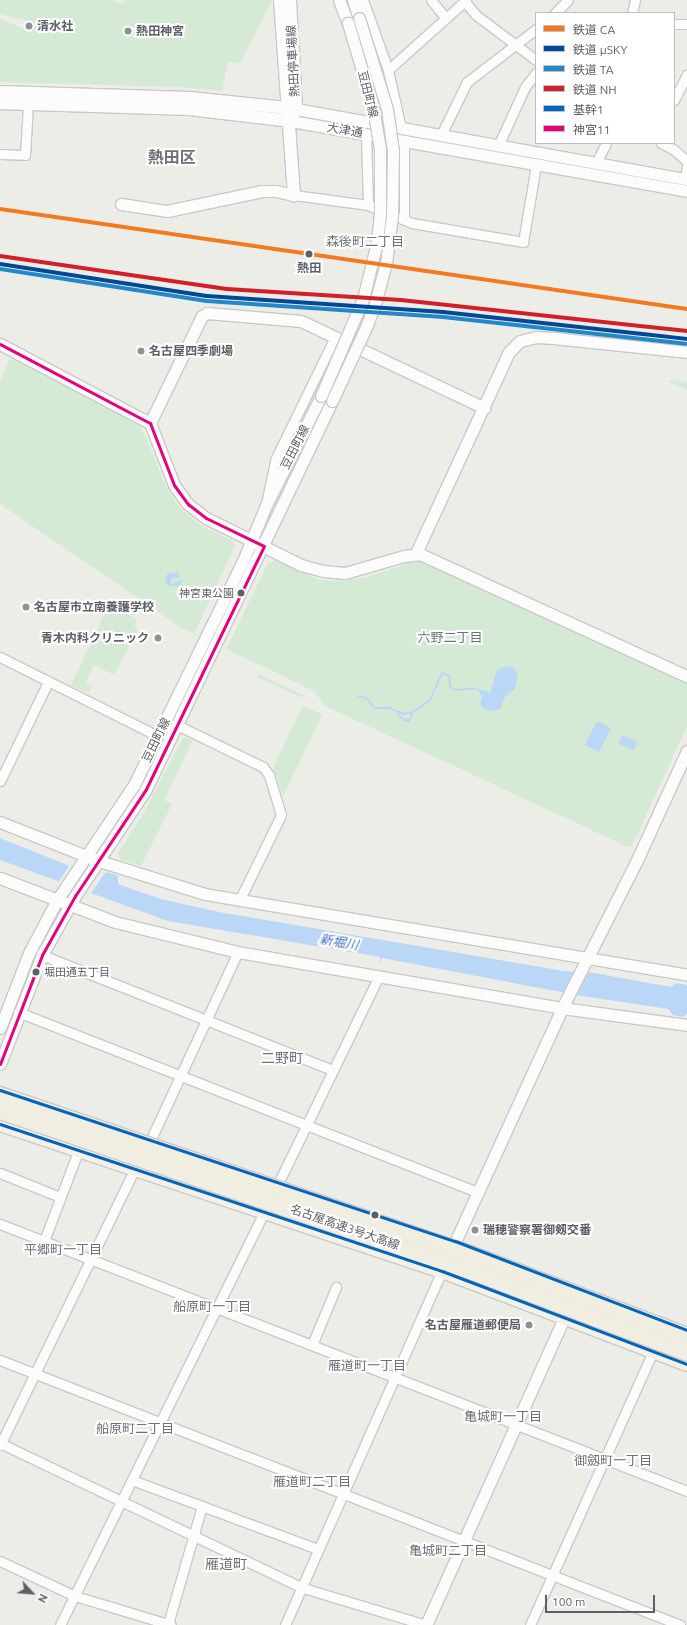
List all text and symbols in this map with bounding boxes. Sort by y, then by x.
legend [535,12,675,144]
place label: 清水社 [37,19,73,33]
marker: 清水社 [24,21,34,31]
text: 鉄道 CA [573,23,615,36]
place label: 熱田神宮 [136,24,184,38]
street label: 熱田停車場線 [284,25,302,97]
marker: 熱田神宮 [123,26,133,36]
text: 鉄道 μSKY [573,43,627,56]
text: 鉄道 TA [573,63,614,76]
street label: 豆田町線 [355,69,381,119]
text: 鉄道 NH [573,83,617,96]
text: 基幹1 [573,103,604,116]
street label: 大津通 [326,120,364,140]
text: 神宮11 [573,123,611,136]
district label: 熱田区 [148,147,196,167]
district label: 森後町二丁目 [326,233,404,249]
marker: 熱田 [303,248,315,260]
place label: 熱田 [297,261,321,275]
place label: 名古屋四季劇場 [149,344,233,358]
marker: 名古屋四季劇場 [136,346,146,356]
street label: 豆田町線 [278,422,312,472]
place label: 神宮東公園 [179,586,234,600]
marker: 神宮東公園 [236,588,246,598]
place label: 名古屋市立南養護学校 [34,600,154,614]
marker: 名古屋市立南養護学校 [21,602,31,612]
district label: 六野二丁目 [418,629,482,645]
place label: 青木内科クリニック [41,631,149,645]
marker: 青木内科クリニック [152,632,164,644]
street label: 豆田町線 [139,715,173,765]
water label: 新堀川 [318,931,360,953]
place label: 堀田通五丁目 [44,965,110,979]
marker: 堀田通五丁目 [31,967,41,977]
district label: 二野町 [261,1050,303,1066]
street label: 名古屋高速3号大高線 [288,1202,402,1252]
unlabelled marker [370,1210,380,1220]
place label: 瑞穂警察署御剱交番 [483,1223,591,1237]
marker: 瑞穂警察署御剱交番 [470,1225,480,1235]
district label: 平郷町一丁目 [24,1241,102,1257]
district label: 船原町一丁目 [173,1298,251,1314]
place label: 名古屋雁道郵便局 [425,1318,521,1332]
marker: 名古屋雁道郵便局 [524,1320,534,1330]
district label: 雁道町一丁目 [328,1357,406,1373]
district label: 亀城町一丁目 [464,1408,542,1424]
district label: 船原町二丁目 [96,1420,174,1436]
district label: 御劔町一丁目 [574,1452,652,1468]
district label: 雁道町二丁目 [273,1473,351,1489]
district label: 亀城町二丁目 [409,1542,487,1558]
district label: 雁道町 [205,1556,247,1572]
north arrow [12,1573,52,1613]
scale bar [547,1587,657,1613]
text: N [36,1592,50,1605]
text: 100 m [552,1595,585,1608]

